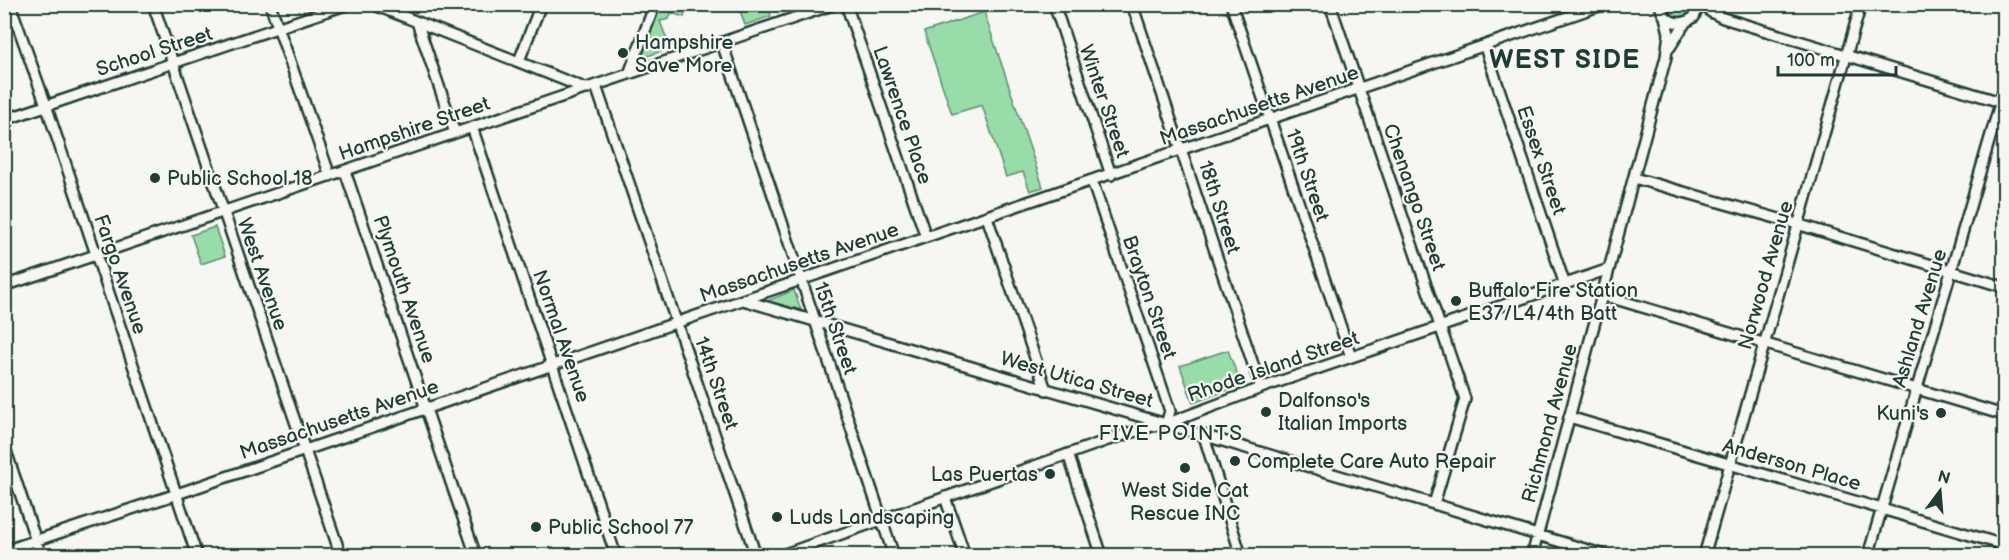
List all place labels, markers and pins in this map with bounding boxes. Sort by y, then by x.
place label: Hampshire Save More [635,31,734,78]
marker: Hampshire Save More [616,46,630,60]
place label: Public School 18 [167,167,313,191]
marker: Public School 18 [148,171,162,185]
place label: Buffalo Fire Station E37/L4/4th Batt [1468,279,1638,326]
marker: Buffalo Fire Station E37/L4/4th Batt [1449,294,1463,308]
place label: Dalfonso's Italian Imports [1278,389,1407,436]
place label: Kuni's [1876,402,1929,426]
marker: Dalfonso's Italian Imports [1259,405,1273,419]
marker: Kuni's [1934,406,1948,420]
place label: Complete Care Auto Repair [1247,450,1496,474]
marker: Complete Care Auto Repair [1228,454,1242,468]
marker: West Side Cat Rescue INC [1178,461,1192,475]
place label: Las Puertas [931,463,1038,487]
marker: Las Puertas [1043,467,1057,481]
place label: West Side Cat Rescue INC [1121,479,1249,526]
place label: Luds Landscaping [789,506,954,530]
marker: Luds Landscaping [770,510,784,524]
place label: Public School 77 [548,516,693,540]
marker: Public School 77 [529,520,543,534]

